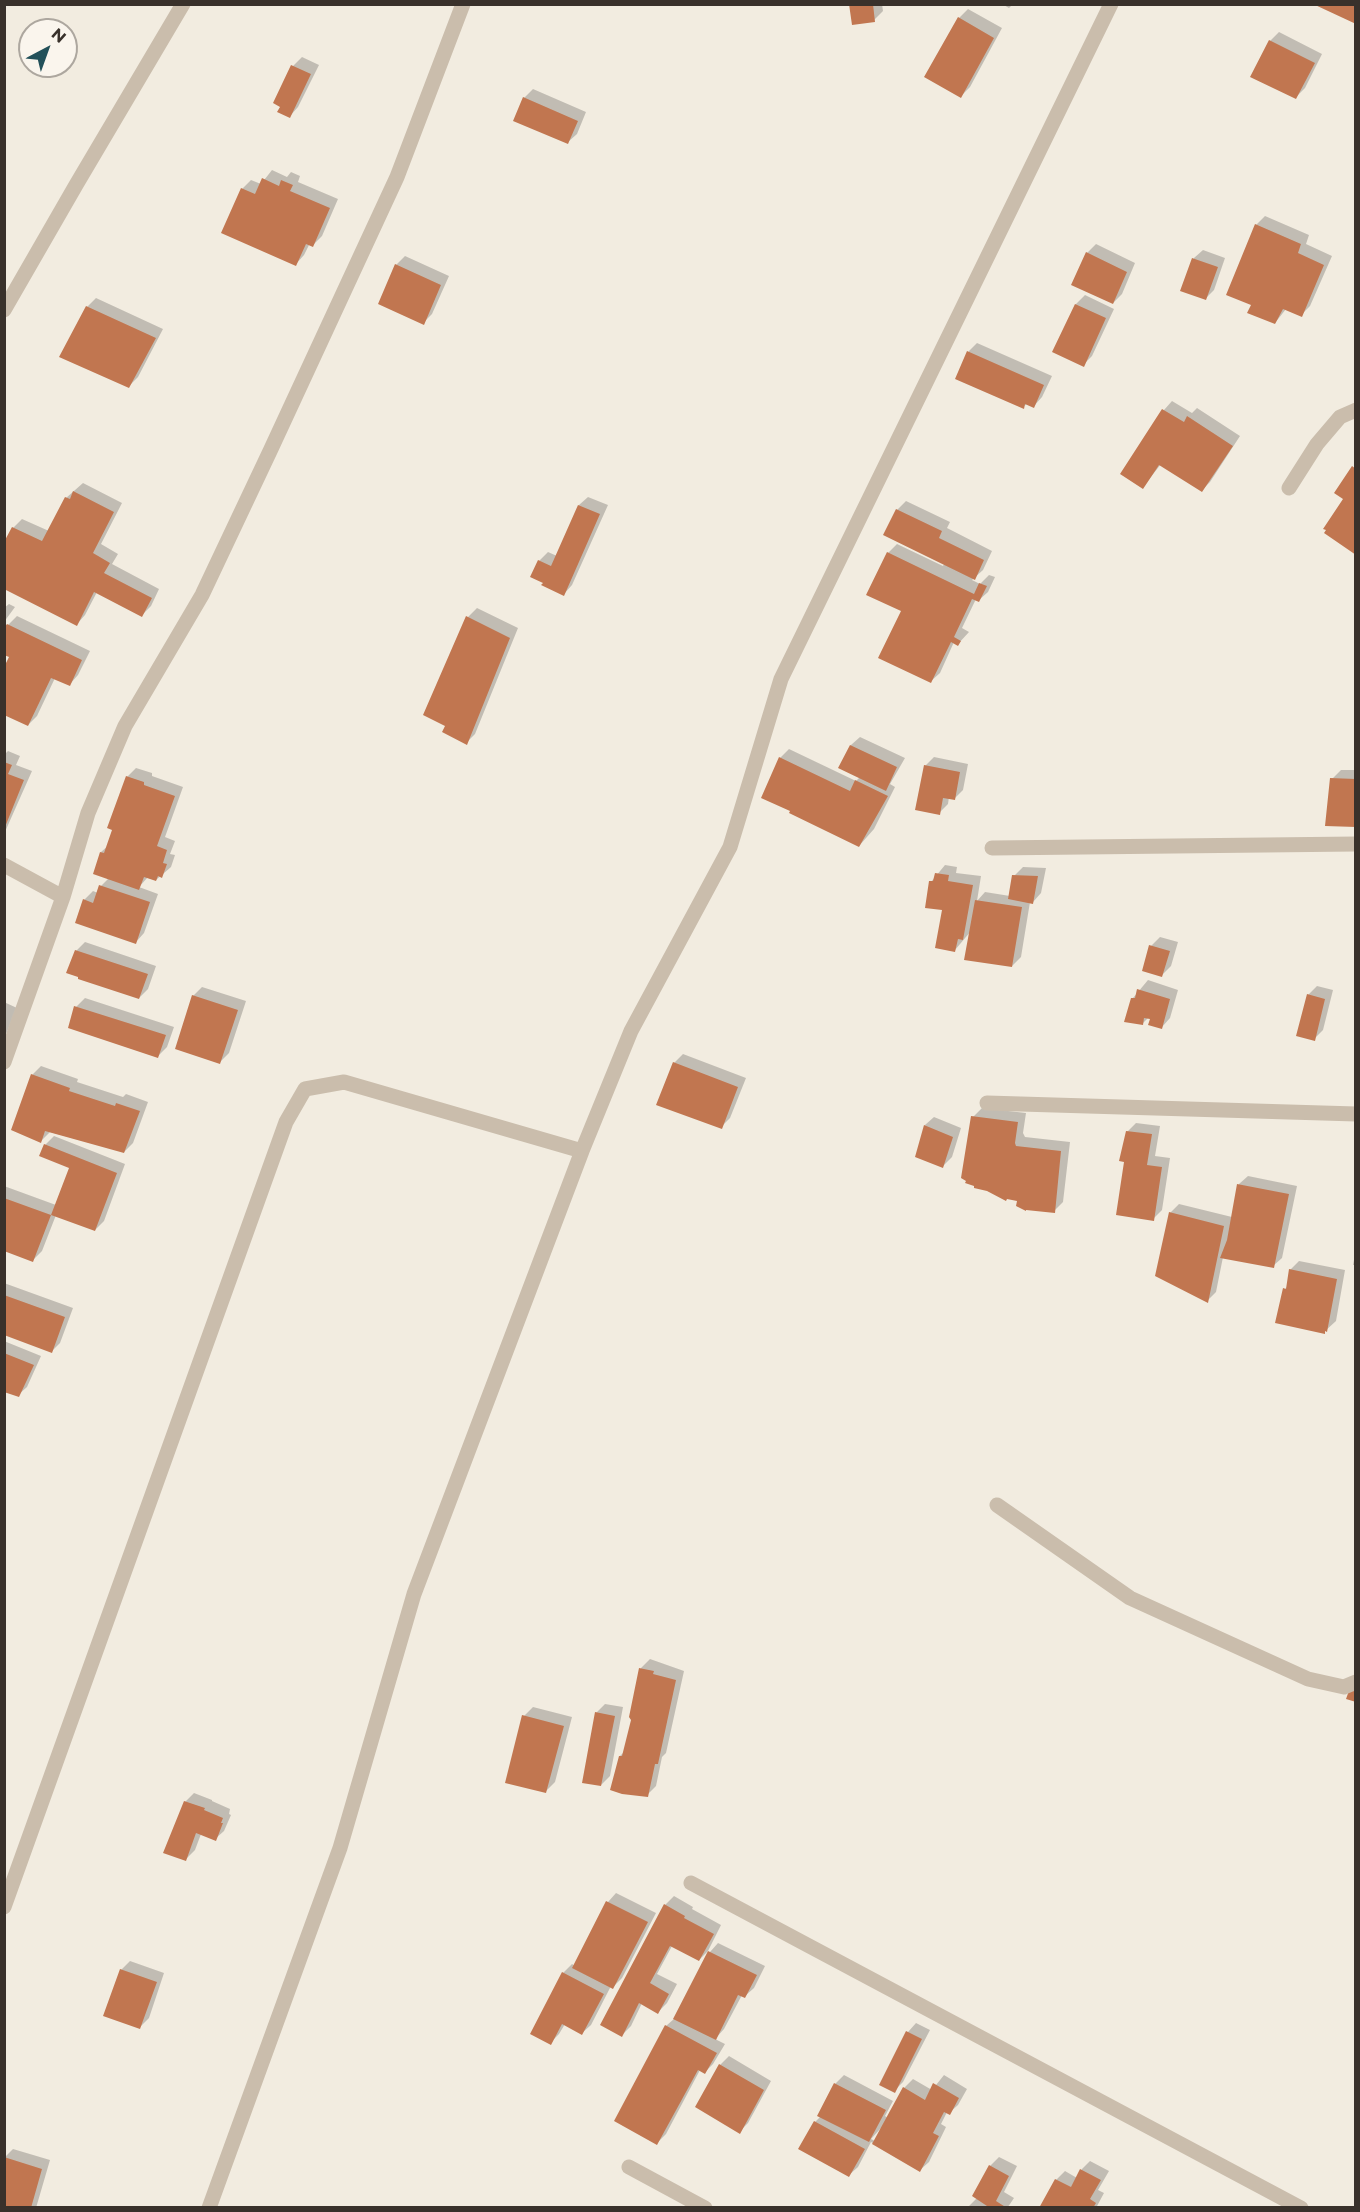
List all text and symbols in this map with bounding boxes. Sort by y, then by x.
north arrow [18,18,78,78]
text: N [48,24,70,47]

